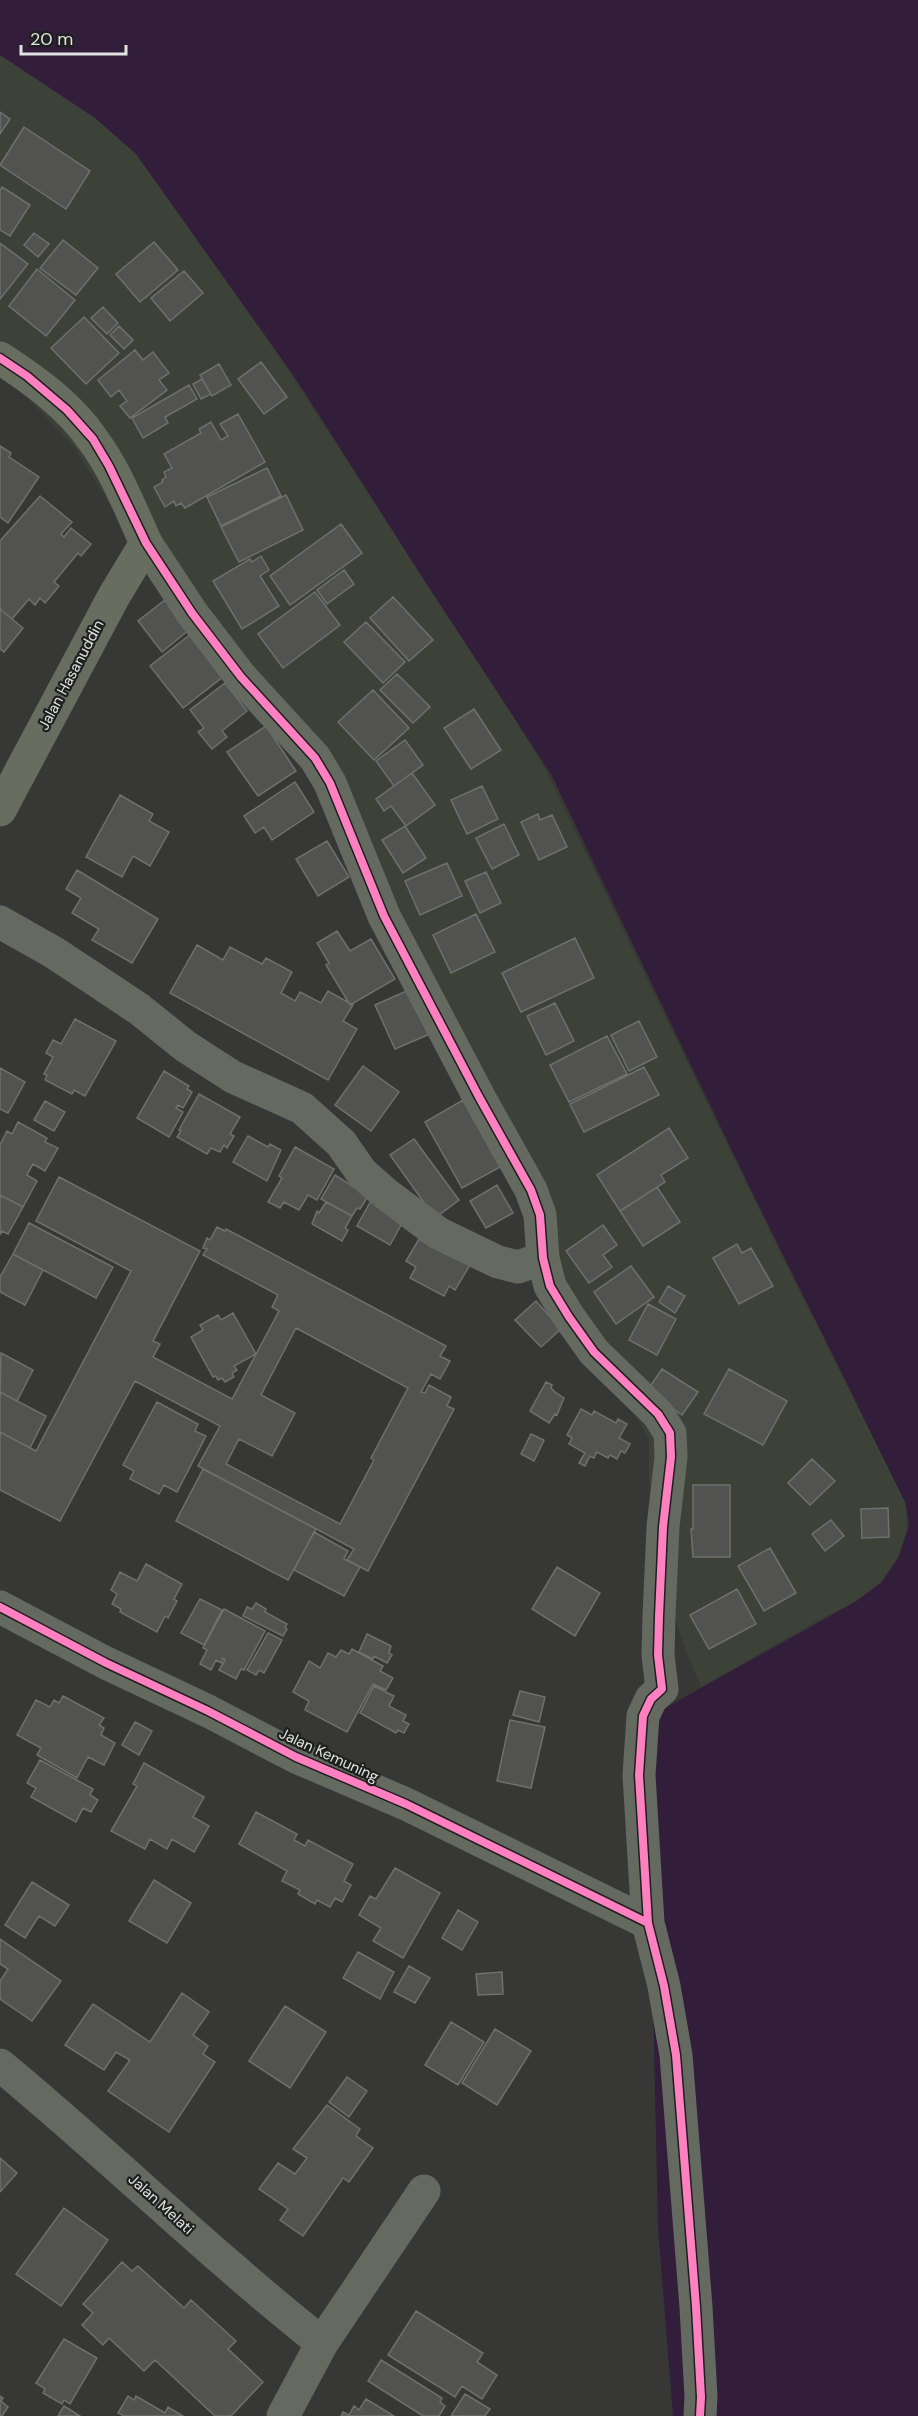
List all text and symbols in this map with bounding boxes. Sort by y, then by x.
scale bar [21,18,126,56]
text: 20 m [30,27,73,51]
street label: Jalan Hasanuddin [34,616,108,734]
street label: Jalan Kemuning [276,1723,382,1787]
street label: Jalan Melati [124,2169,198,2239]

